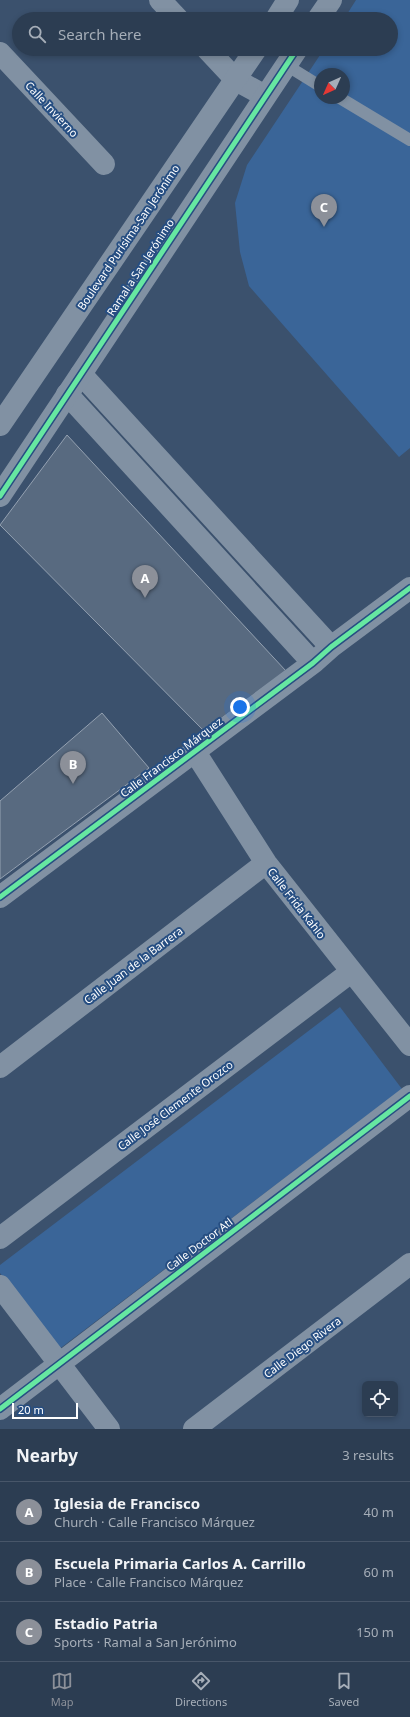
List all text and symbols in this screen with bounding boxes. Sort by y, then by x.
search box [12,12,398,56]
icon: search [26,23,48,45]
text: Search here [58,24,141,44]
north arrow [314,68,350,104]
street label: Calle Invierno [22,78,82,140]
street label: Boulevard Purísima-San Jerónimo [73,161,183,313]
pin: C [311,194,337,227]
street label: Ramal a San Jerónimo [103,215,177,318]
pin: A [132,565,158,598]
your location [230,697,250,717]
street label: Calle Francisco Márquez [117,714,225,800]
pin: B [60,751,86,784]
street label: Calle Frida Kahlo [265,864,330,942]
street label: Calle Juan de la Barrera [81,923,185,1007]
street label: Calle José Clemente Orozco [114,1056,236,1153]
street label: Calle Doctor Atl [163,1214,235,1274]
street label: Calle Diego Rivera [260,1313,344,1381]
map controls [362,1381,398,1417]
button: locate [362,1381,398,1417]
scale bar [12,1401,78,1420]
text: 20 m [18,1402,44,1417]
text: Nearby [16,1444,78,1467]
text: 3 results [342,1446,394,1464]
text: Iglesia de Francisco [54,1493,200,1513]
text: A [25,1503,34,1521]
text: 40 m [364,1503,394,1521]
text: Church · Calle Francisco Márquez [54,1513,255,1531]
text: Escuela Primaria Carlos A. Carrillo [54,1553,306,1573]
text: B [25,1563,33,1581]
text: 60 m [364,1563,394,1581]
text: Place · Calle Francisco Márquez [54,1573,243,1591]
text: Estadio Patria [54,1613,158,1633]
text: C [25,1623,33,1641]
text: 150 m [356,1623,394,1641]
text: Sports · Ramal a San Jerónimo [54,1633,237,1651]
tab: Map [51,1670,74,1709]
tab: Directions [175,1670,227,1709]
tab: Saved [329,1670,359,1709]

